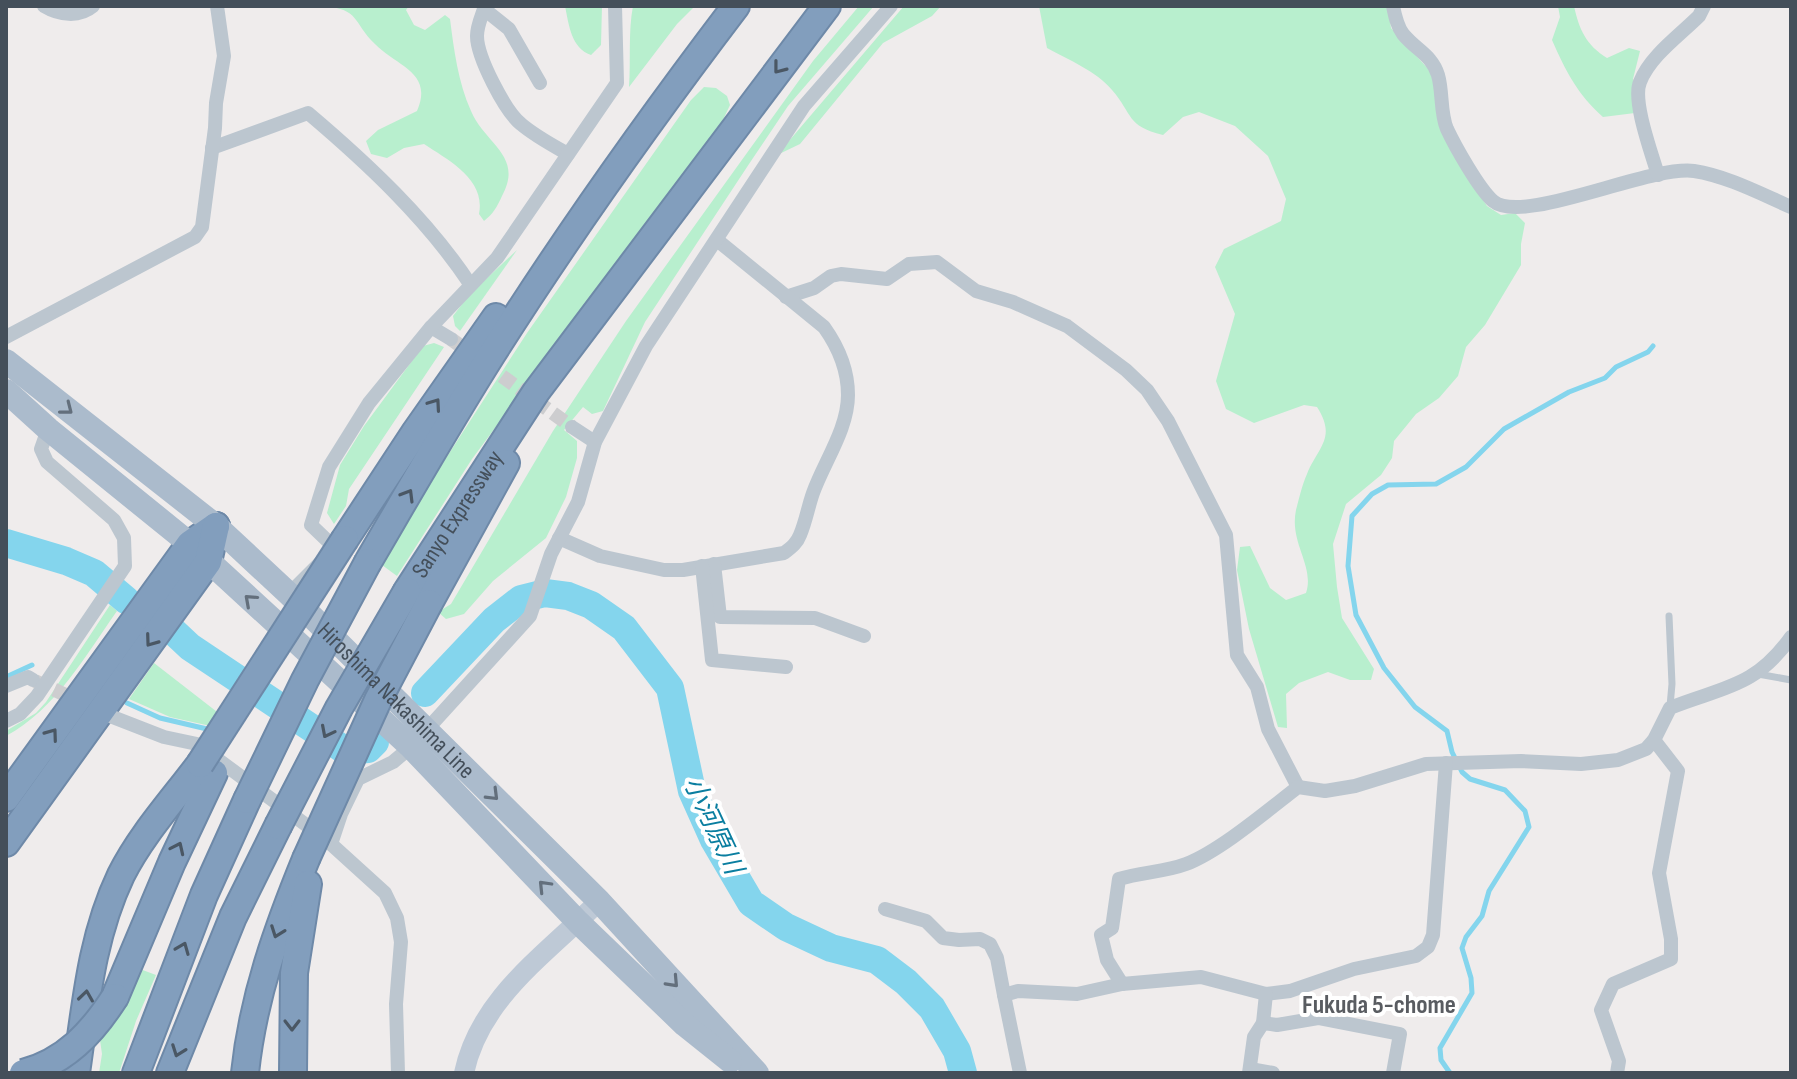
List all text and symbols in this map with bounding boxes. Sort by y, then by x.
one-way arrow [774,59,788,74]
one-way arrow [425,398,440,412]
one-way arrow [58,399,72,414]
street label: Sanyo Expressway [406,445,509,583]
one-way arrow [398,489,413,504]
one-way arrow [245,595,259,610]
street label: Hiroshima Nakashima Line [311,616,481,785]
one-way arrow [146,632,161,646]
one-way arrow [321,723,336,738]
one-way arrow [42,729,57,743]
water label: 小河原川 [677,772,750,882]
one-way arrow [484,786,498,800]
one-way arrow [168,842,184,856]
one-way arrow [538,881,553,895]
one-way arrow [271,924,287,938]
one-way arrow [174,942,190,956]
one-way arrow [664,973,679,987]
one-way arrow [77,989,94,1002]
district label: Fukuda 5-chome [1302,990,1456,1021]
one-way arrow [283,1019,301,1032]
one-way arrow [171,1043,188,1057]

